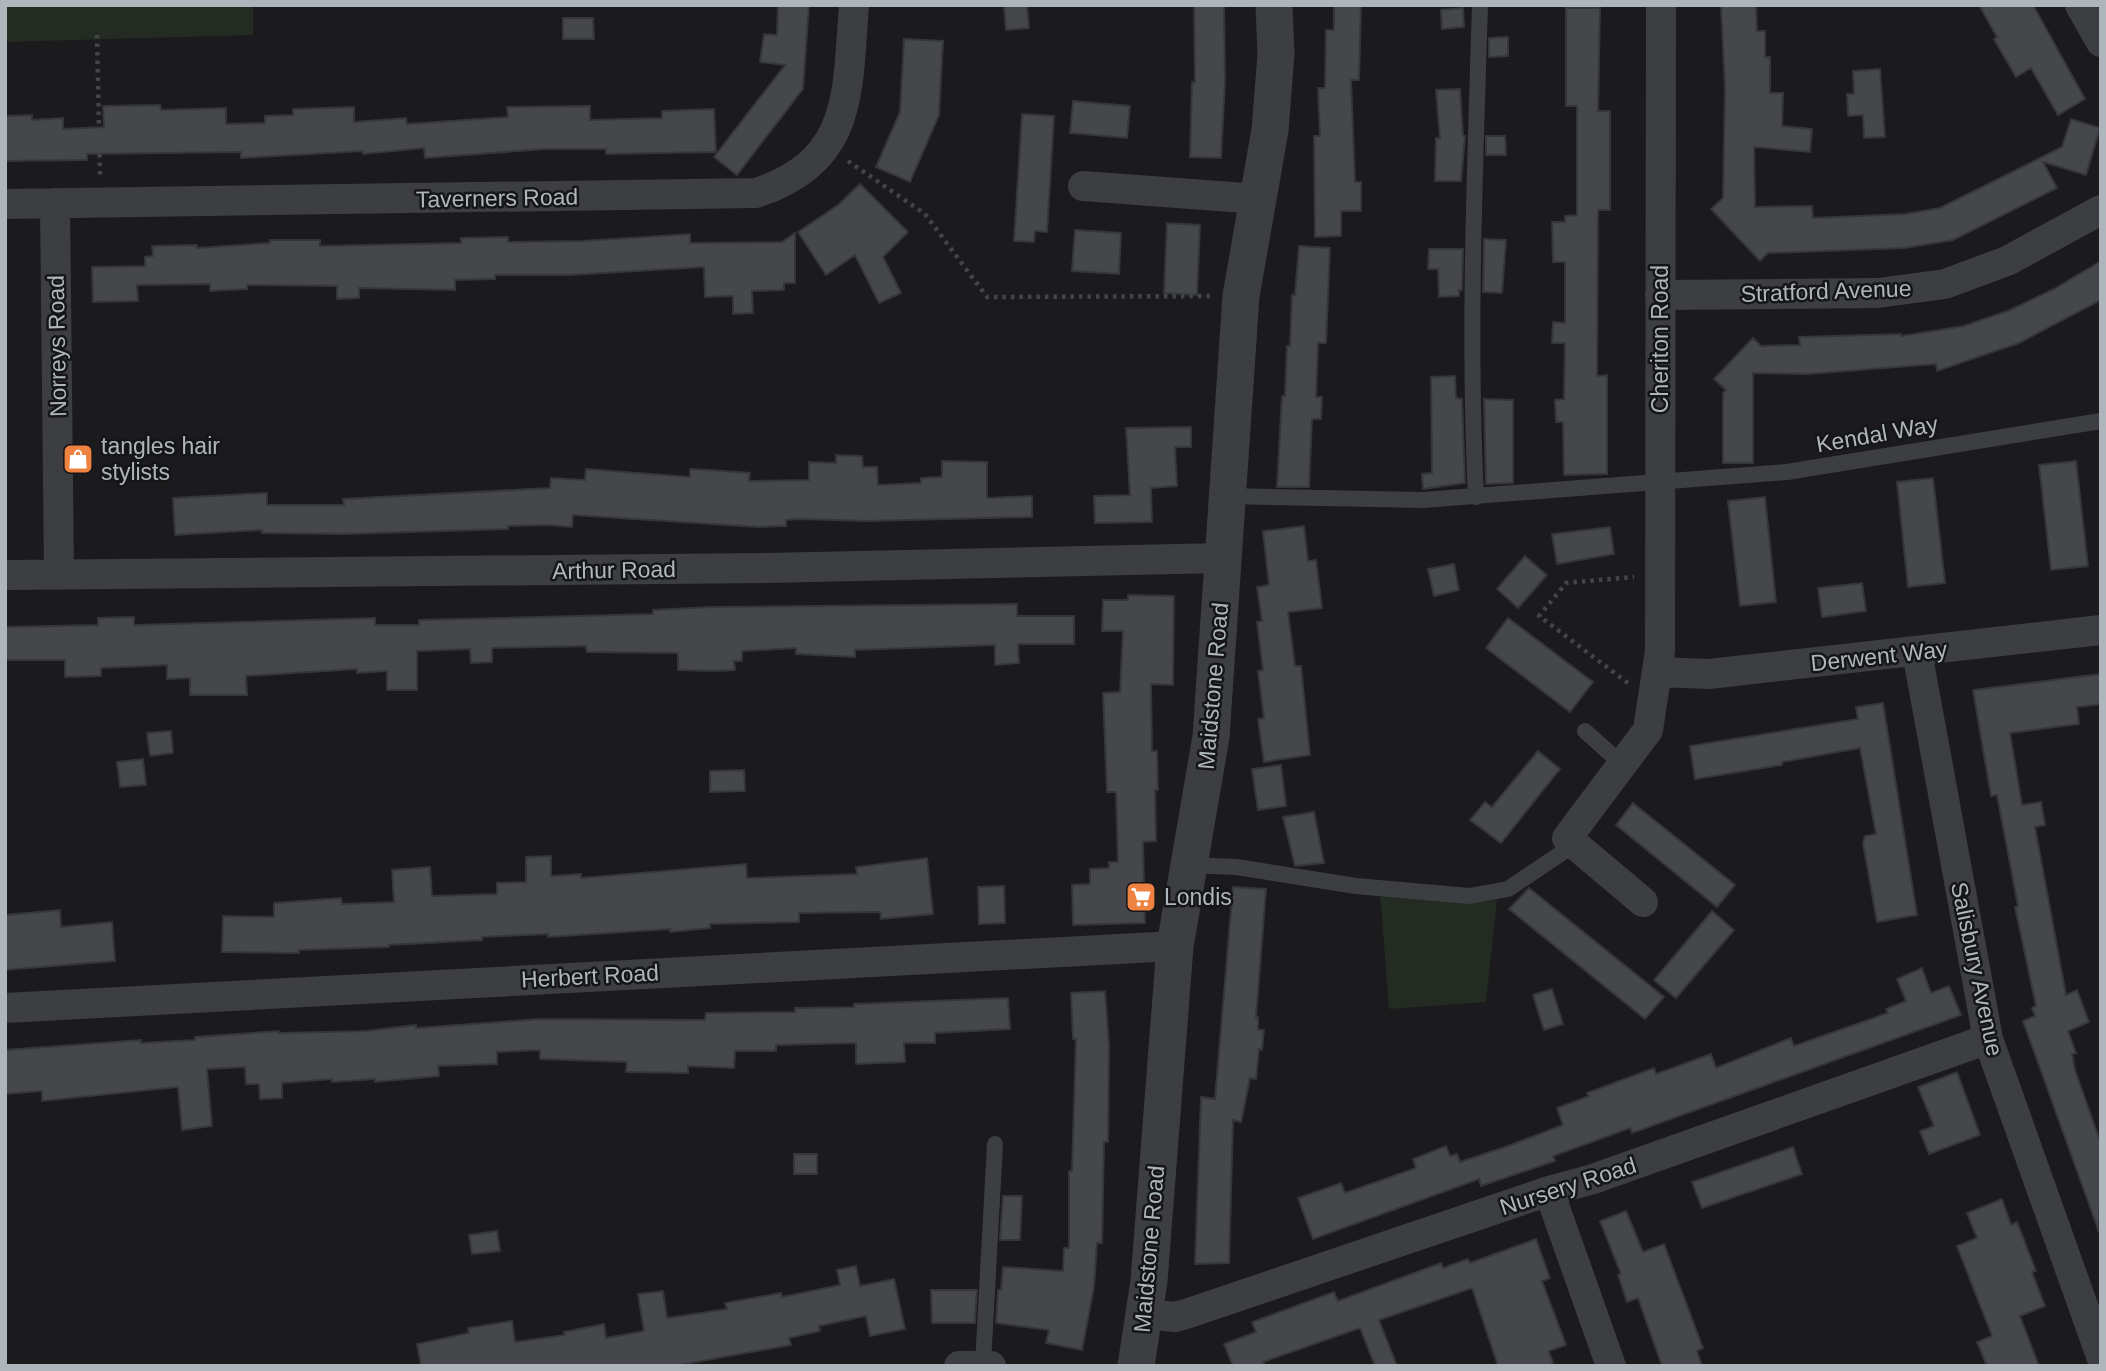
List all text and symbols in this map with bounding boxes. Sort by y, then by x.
street label: Taverners Road [416,184,578,212]
street label: Cheriton Road [1647,265,1673,413]
street label: Norreys Road [43,275,71,417]
street label: Stratford Avenue [1740,275,1912,307]
street label: Kendal Way [1814,410,1940,457]
place label: tangles hair stylists [101,433,220,485]
shop icon: tangles hair stylists [61,442,95,476]
street label: Arthur Road [552,556,676,584]
street label: Maidstone Road [1193,601,1233,771]
street label: Derwent Way [1809,636,1949,676]
supermarket icon: Londis [1124,880,1158,914]
street label: Salisbury Avenue [1946,880,2008,1058]
place label: Londis [1164,884,1232,910]
street label: Herbert Road [520,959,660,993]
street label: Nursery Road [1497,1152,1639,1220]
street label: Maidstone Road [1129,1164,1169,1334]

